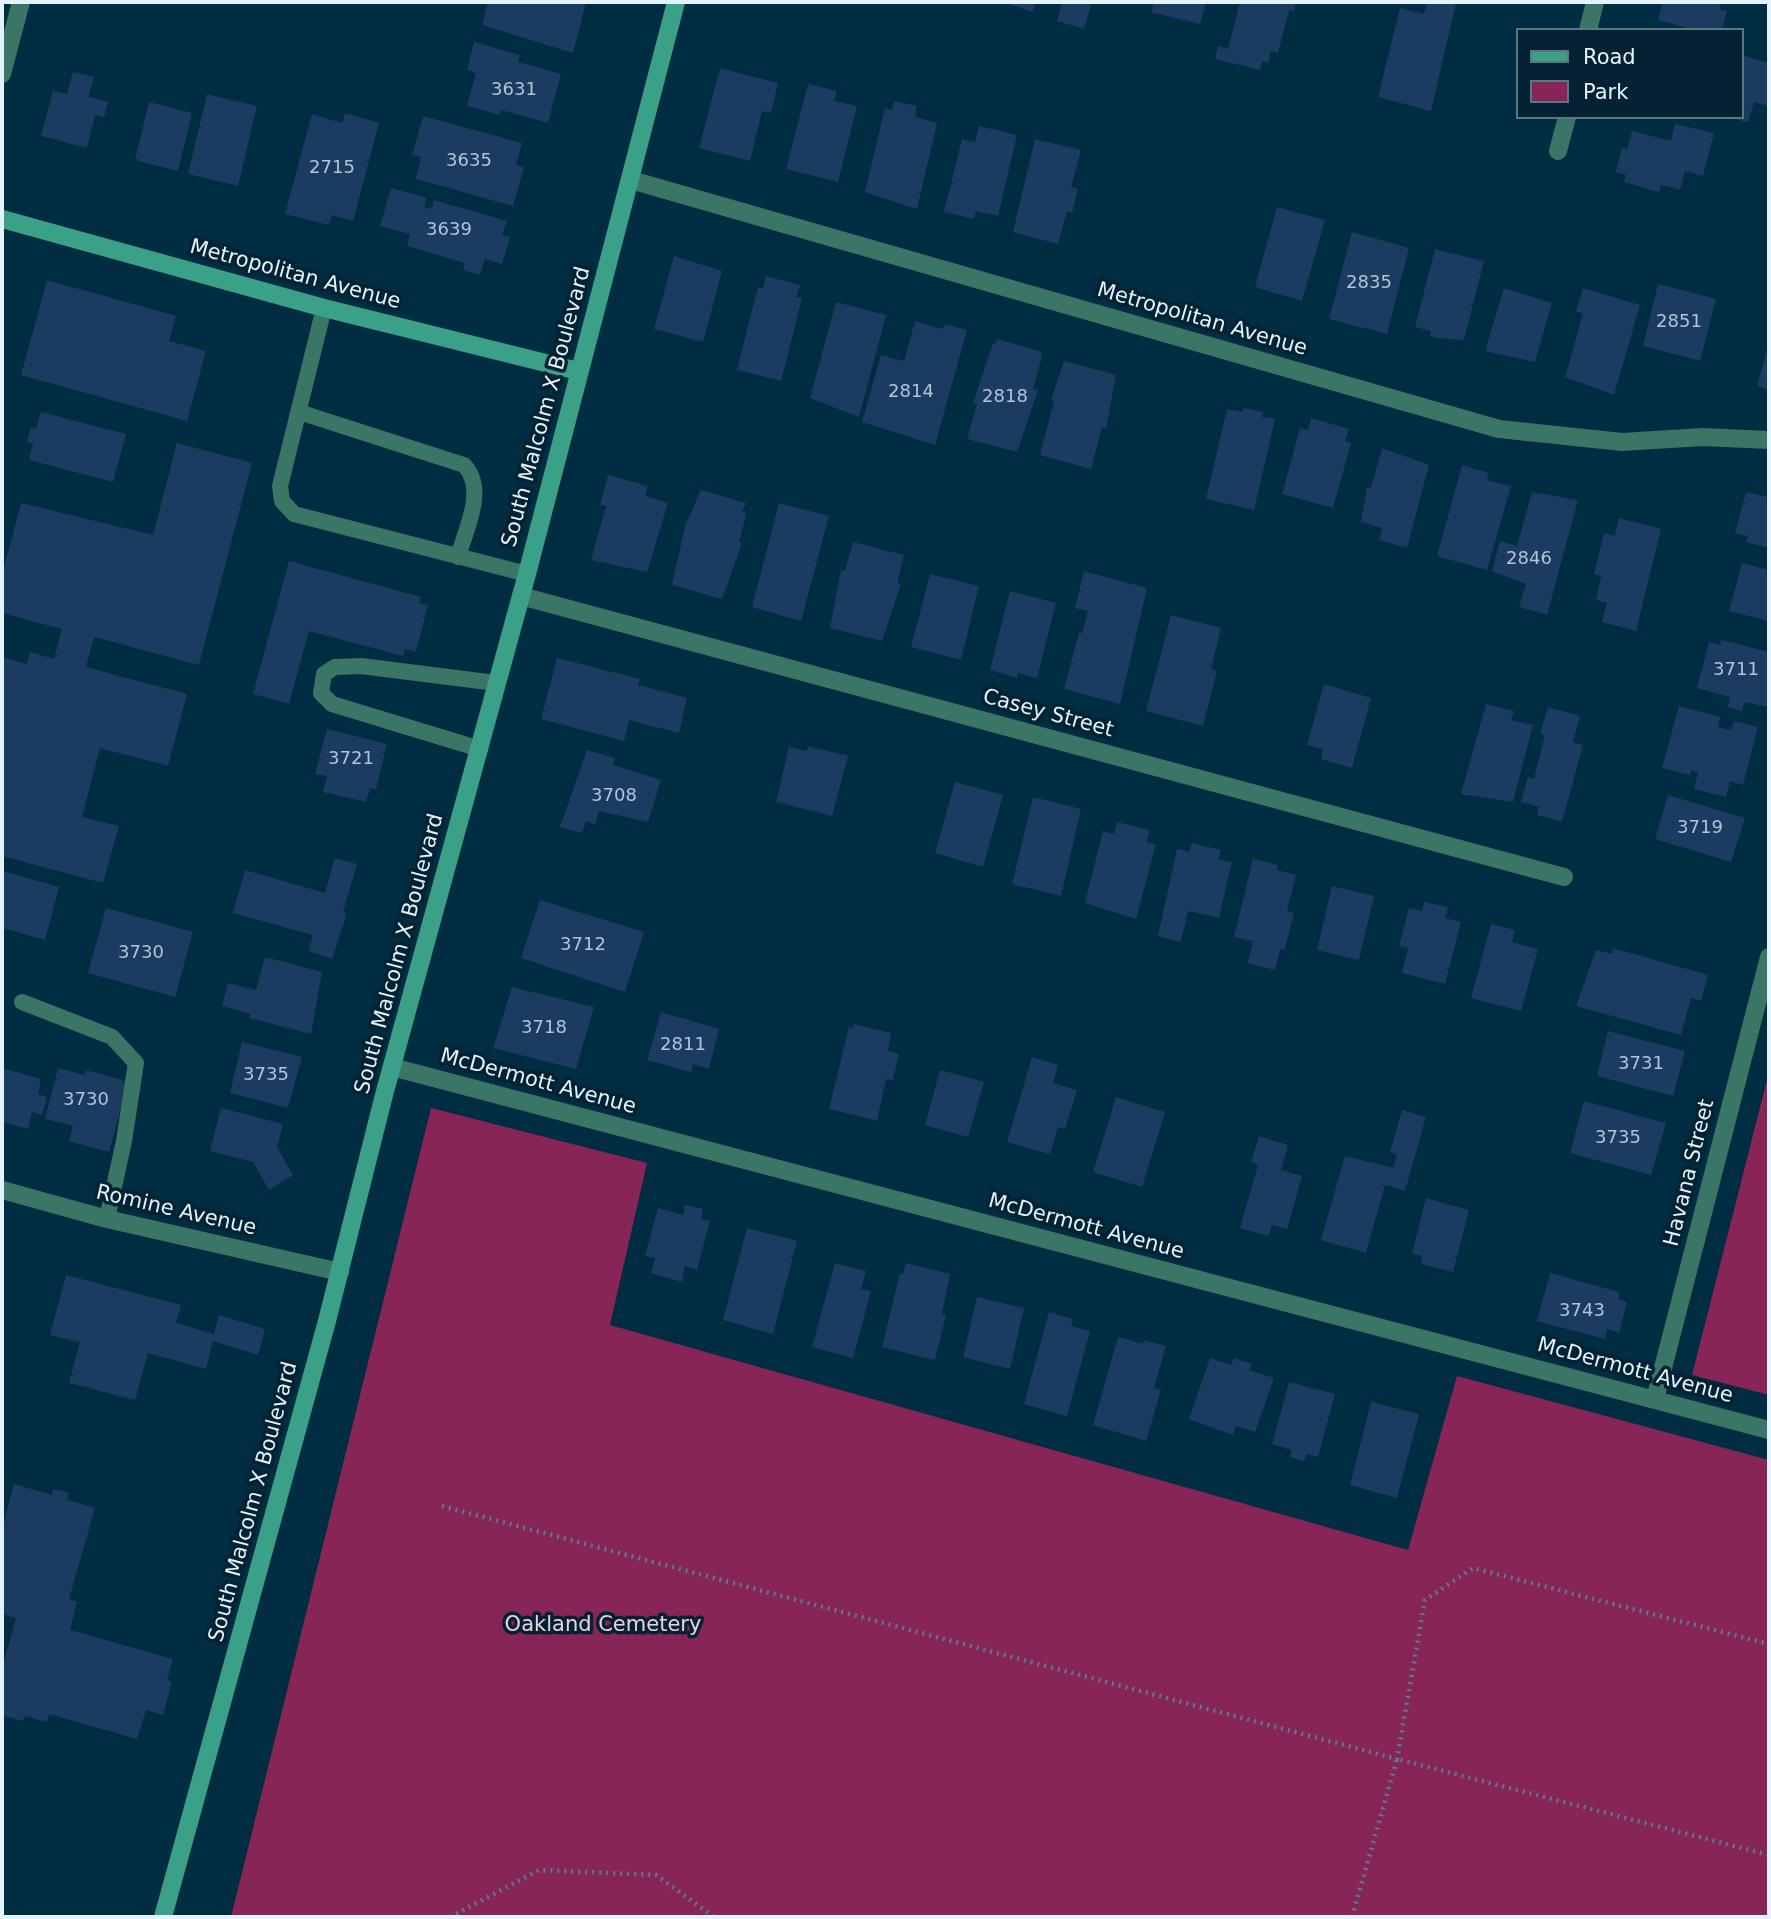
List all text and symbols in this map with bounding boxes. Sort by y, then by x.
legend [1516,28,1743,119]
text: Road [1583,45,1636,69]
house number: 3631 [491,79,537,101]
text: Park [1583,80,1628,104]
house number: 3635 [446,150,492,172]
house number: 2715 [309,157,355,179]
house number: 3639 [426,219,472,241]
street label: Metropolitan Avenue [187,235,403,315]
street label: South Malcolm X Boulevard [497,264,597,550]
house number: 2835 [1346,272,1392,294]
street label: Metropolitan Avenue [1094,278,1310,362]
house number: 2851 [1656,311,1702,333]
house number: 2814 [888,381,934,403]
house number: 2818 [982,386,1028,408]
house number: 2846 [1506,548,1552,570]
house number: 3711 [1713,659,1759,681]
street label: Casey Street [980,684,1116,744]
house number: 3721 [328,748,374,770]
house number: 3708 [591,785,637,807]
street label: South Malcolm X Boulevard [350,811,450,1097]
house number: 3719 [1677,817,1723,839]
house number: 3712 [560,934,606,956]
house number: 3730 [118,942,164,964]
house number: 3718 [521,1017,567,1039]
house number: 2811 [660,1034,706,1056]
street label: McDermott Avenue [437,1044,639,1120]
house number: 3731 [1618,1053,1664,1075]
house number: 3735 [243,1064,289,1086]
house number: 3730 [63,1089,109,1111]
street label: Havana Street [1660,1097,1720,1249]
house number: 3735 [1595,1127,1641,1149]
street label: Romine Avenue [93,1180,259,1242]
street label: McDermott Avenue [985,1189,1187,1265]
house number: 3743 [1559,1300,1605,1322]
street label: McDermott Avenue [1534,1333,1736,1409]
street label: South Malcolm X Boulevard [204,1359,304,1645]
park label: Oakland Cemetery [505,1613,701,1639]

